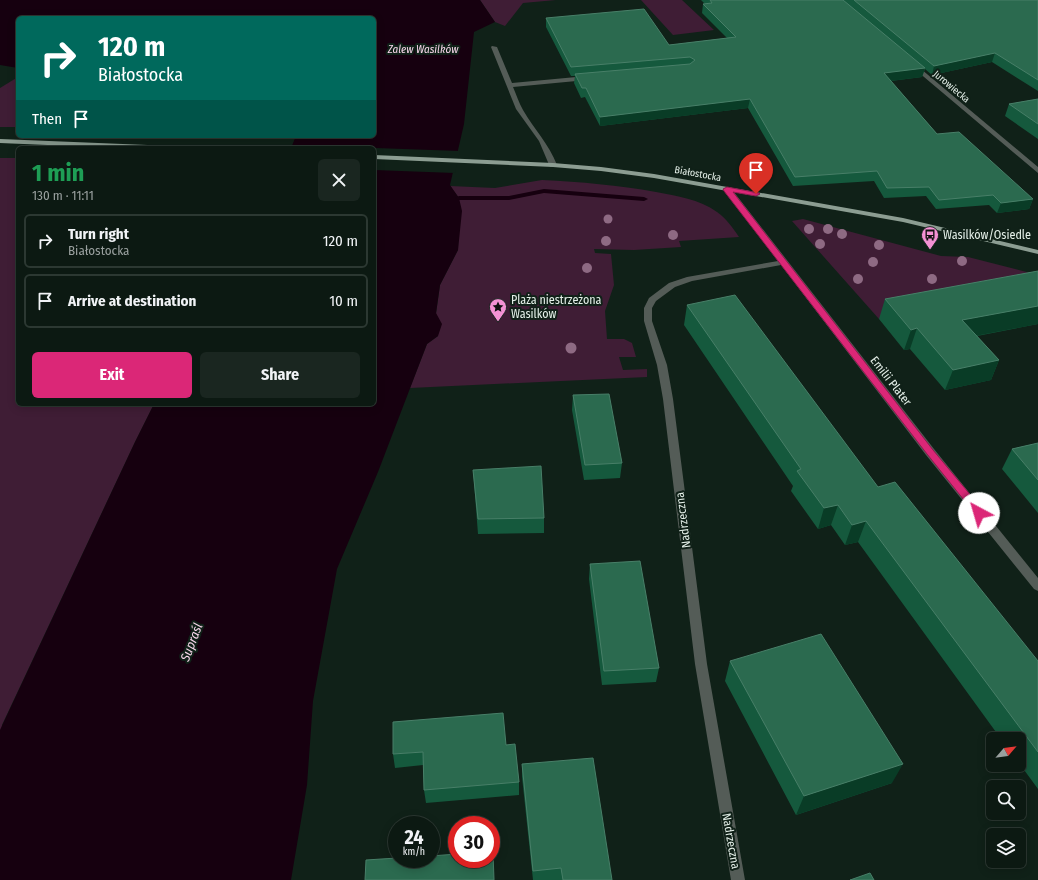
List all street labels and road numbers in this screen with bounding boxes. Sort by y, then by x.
street label: Jurowiecka [931,68,972,106]
street label: Białostocka [674,164,722,184]
street label: Emilii Plater [867,354,915,409]
street label: Nadrzeczna [673,491,693,549]
street label: Nadrzeczna [719,812,743,870]

